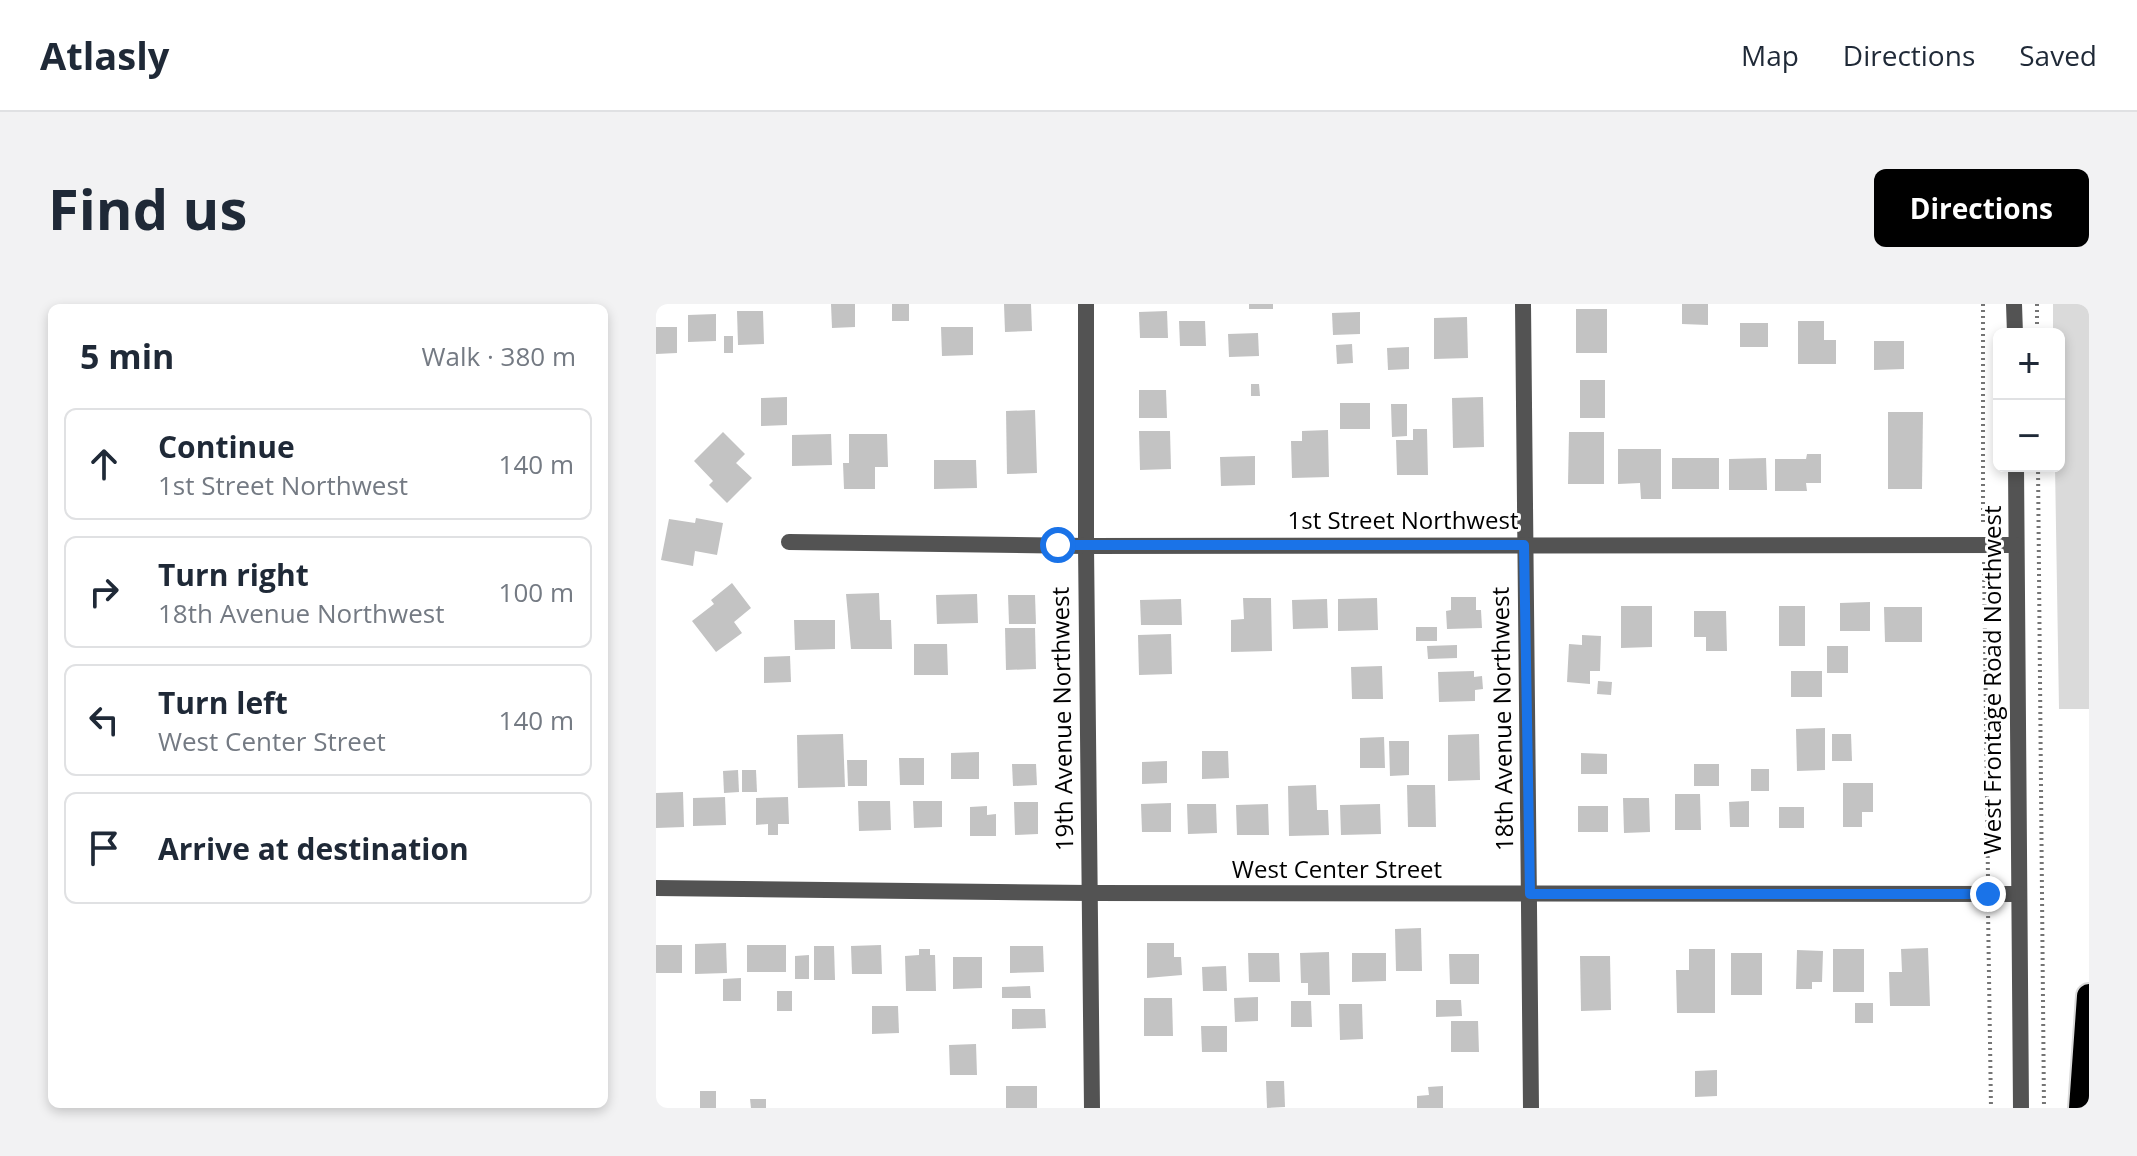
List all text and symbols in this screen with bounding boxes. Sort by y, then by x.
text: Atlasly [40,29,169,81]
text: Map [1741,36,1799,74]
text: Directions [1843,36,1975,74]
text: Saved [2019,36,2097,74]
button: Directions [1874,169,2089,247]
text: Find us [48,170,247,246]
map controls [1993,328,2065,472]
button: + [1993,328,2065,400]
text: 5 min [80,333,174,379]
text: Walk · 380 m [422,338,576,374]
button: − [1993,400,2065,472]
text: Continue [158,426,295,467]
icon: ahead [82,442,126,486]
text: 140 m [499,446,574,482]
text: 1st Street Northwest [158,467,408,503]
street label: 1st Street Northwest [1288,503,1518,536]
street label: West Frontage Road Northwest [1975,505,2008,855]
route start [1040,527,1076,563]
text: Turn right [158,554,309,595]
icon: right [82,570,126,614]
text: 100 m [499,574,574,610]
street label: 19th Avenue Northwest [1043,587,1080,851]
street label: 18th Avenue Northwest [1483,587,1520,851]
text: 18th Avenue Northwest [158,595,444,631]
text: Turn left [158,682,288,723]
icon: left [82,698,126,742]
text: 140 m [499,702,574,738]
text: West Center Street [158,723,386,759]
icon: arrive [82,826,126,870]
text: Arrive at destination [158,828,469,869]
street label: West Center Street [1232,852,1442,885]
route end [1970,876,2006,912]

